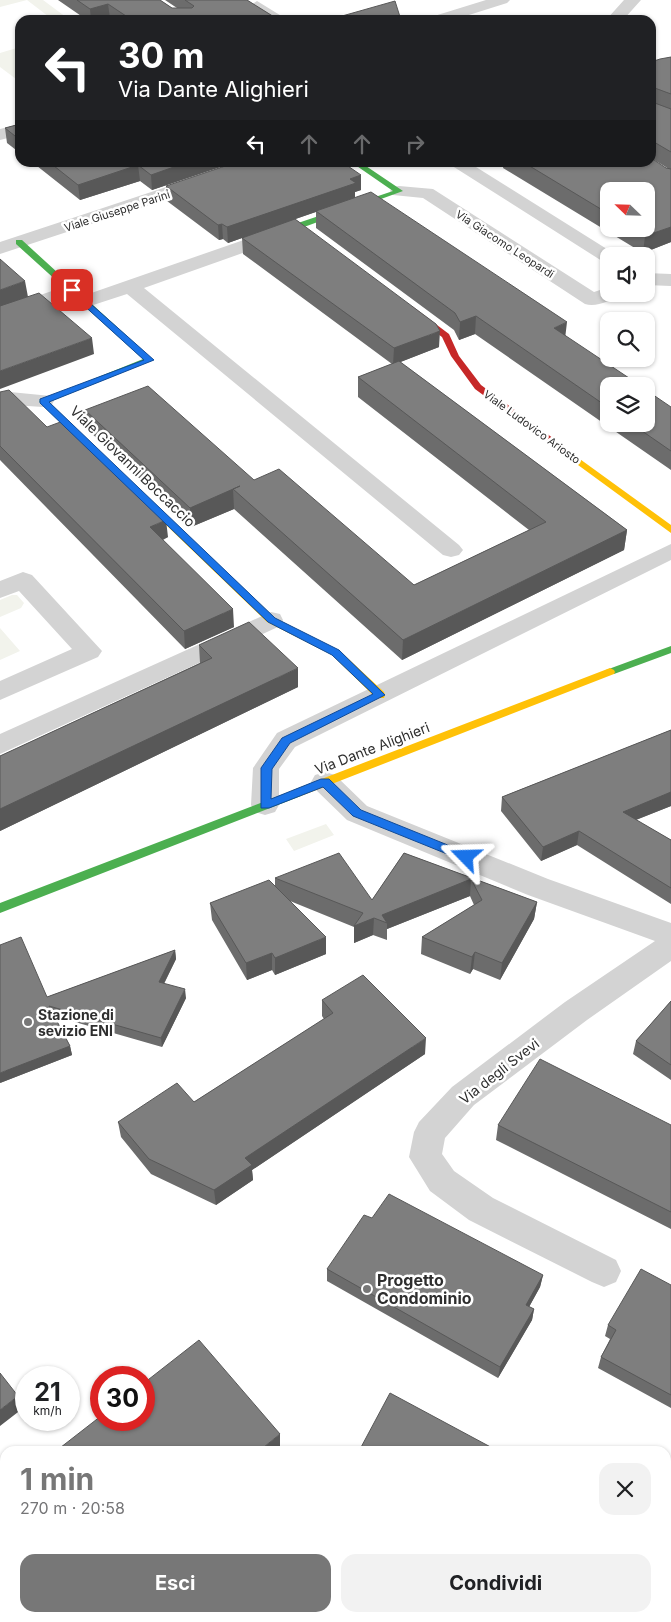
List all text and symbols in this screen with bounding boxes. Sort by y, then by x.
text: 30 m [118,34,204,76]
icon: left [35,35,100,100]
text: Via Dante Alighieri [118,76,309,102]
icon: left [242,130,270,158]
icon: ahead [295,130,323,158]
icon: ahead [348,130,376,158]
icon: right [401,130,429,158]
north arrow [600,182,655,238]
map controls [600,182,655,432]
street label: Viale Giuseppe Parini [62,187,172,235]
street label: Via Giacomo Leopardi [453,207,557,281]
button: sound [600,247,655,302]
pin [51,269,93,311]
icon: arrive [58,276,86,304]
button: search [600,312,655,367]
button: layers [600,377,655,432]
street label: Viale Ludovico Ariosto [481,387,583,467]
street label: Viale Giovanni Boccaccio [67,402,199,530]
street label: Via Dante Alighieri [312,718,432,778]
position arrow [439,830,491,882]
place label: Stazione di sevizio ENI [38,1006,114,1039]
marker: Stazione di sevizio ENI [22,1016,34,1028]
street label: Via degli Svevi [456,1035,542,1107]
place label: Progetto Condominio [377,1270,472,1308]
marker: Progetto Condominio [361,1283,373,1295]
speed limit sign: 30 [90,1366,155,1431]
text: 21 [34,1377,61,1407]
text: km/h [33,1403,62,1418]
text: 1 min [20,1461,94,1497]
button: close [599,1463,651,1515]
text: 270 m · 20:58 [20,1498,125,1518]
button: Esci [20,1554,331,1612]
button: Condividi [341,1554,651,1612]

